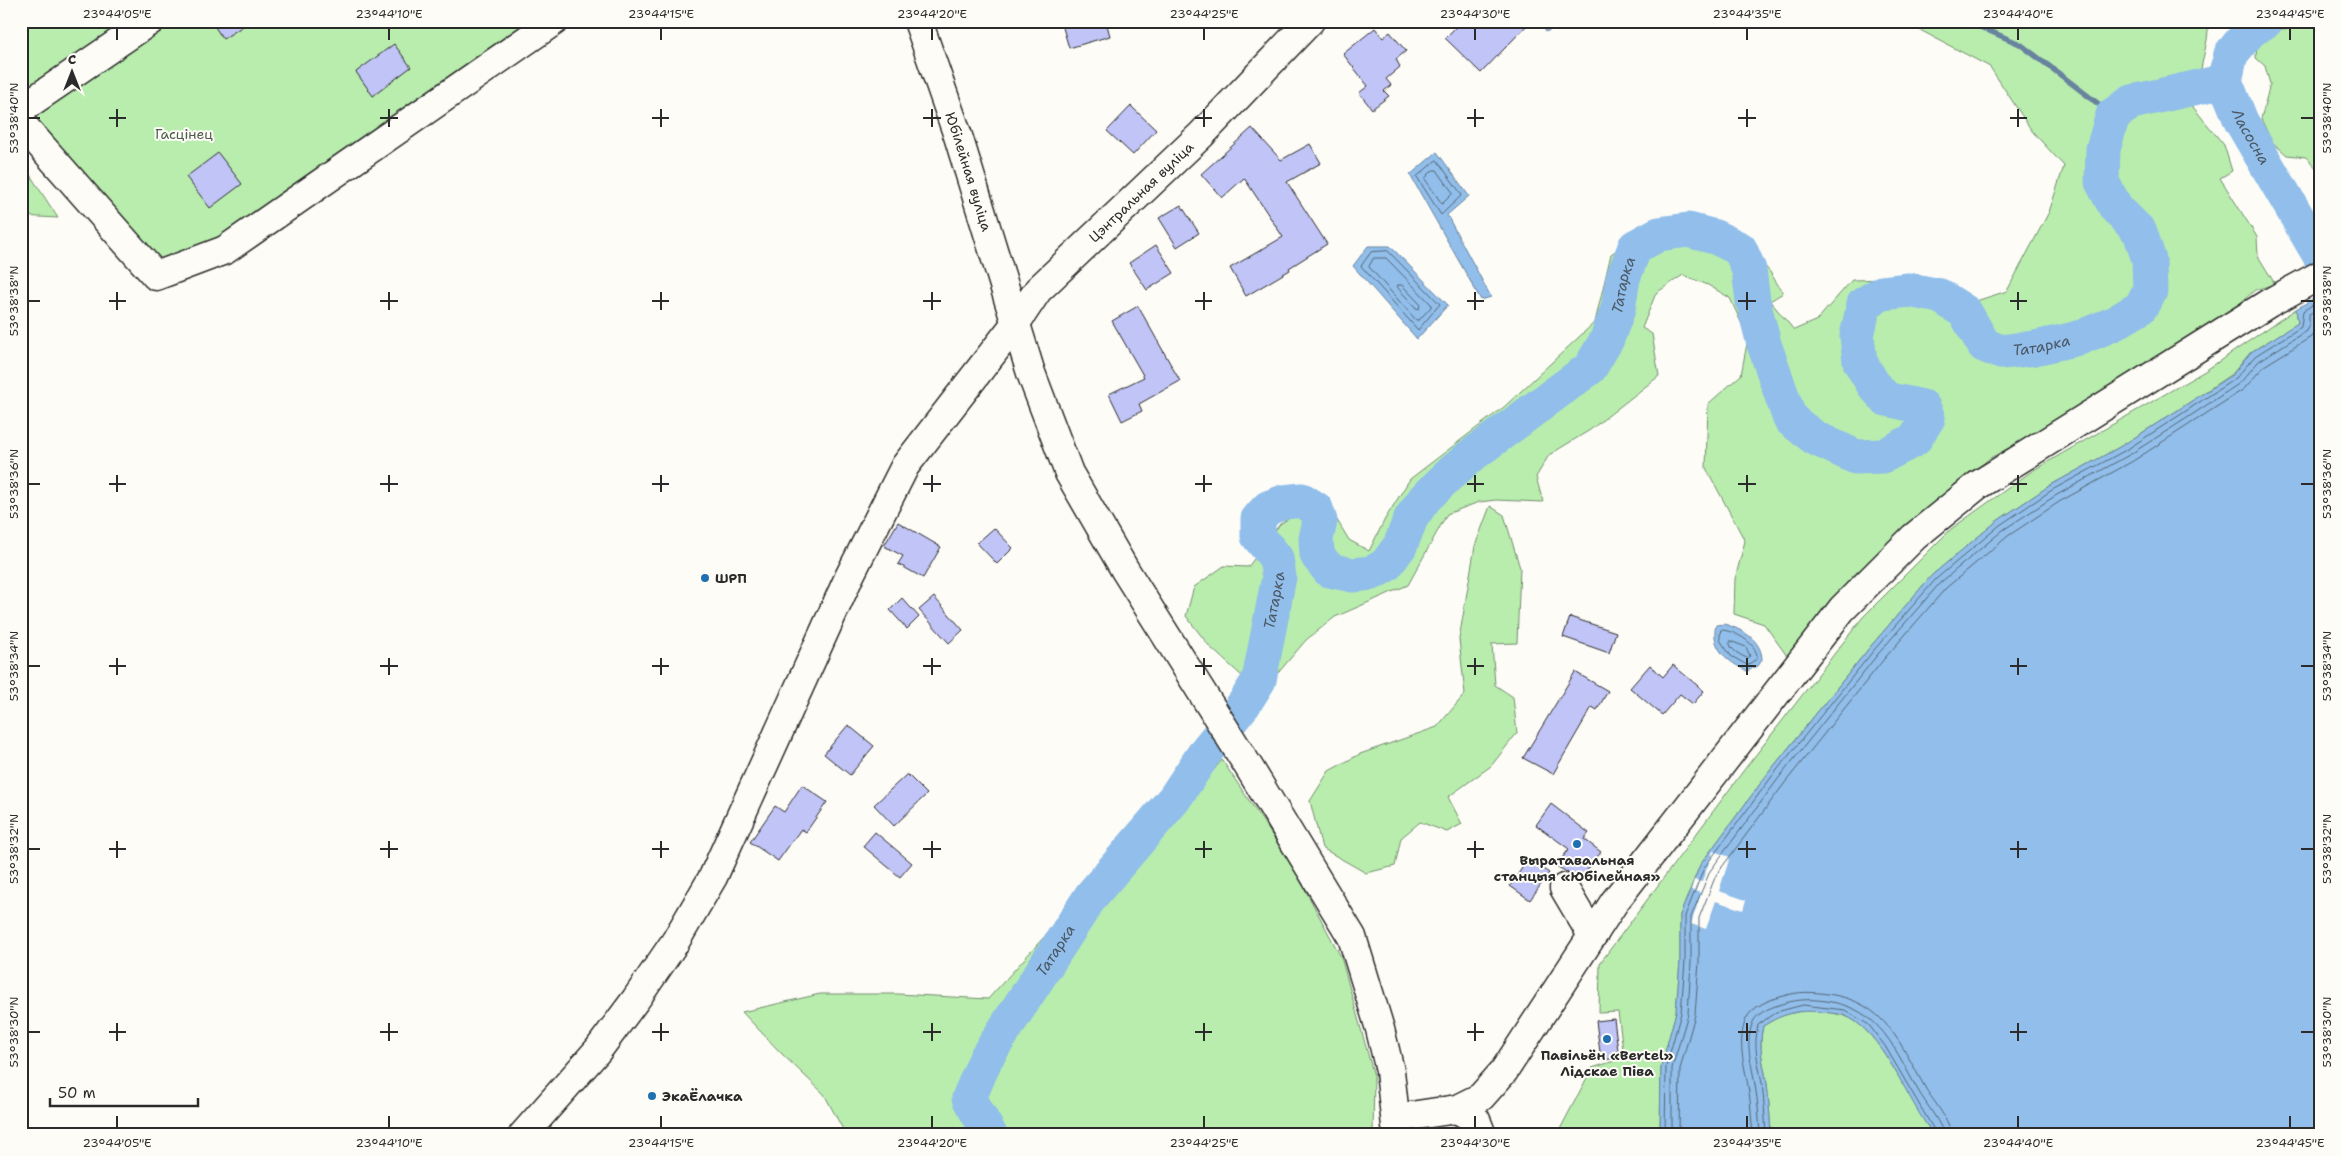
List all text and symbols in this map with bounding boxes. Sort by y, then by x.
text: 23°44'05"E [82,6,152,22]
text: 23°44'10"E [355,6,423,22]
text: 23°44'15"E [628,6,694,22]
text: 23°44'20"E [897,6,967,22]
text: 23°44'25"E [1169,6,1239,22]
text: 23°44'30"E [1440,6,1510,22]
text: 23°44'35"E [1712,6,1782,22]
text: 23°44'40"E [1983,6,2053,22]
text: 23°44'45"E [2256,6,2324,22]
north arrow [48,48,98,98]
text: С [68,50,76,68]
text: 53°38'40"N [6,83,22,154]
text: 53°38'40"N [2319,83,2335,154]
water label: Ласосна [2227,105,2274,169]
street label: Юбілейная вуліца [941,110,996,234]
park label: Гасцінец [155,125,213,143]
street label: Цэнтральная вуліца [1085,138,1198,246]
water label: Татарка [1607,254,1640,317]
text: 53°38'38"N [6,266,22,336]
text: 53°38'38"N [2319,266,2335,336]
water label: Татарка [2012,330,2072,361]
text: 53°38'36"N [6,449,22,519]
text: 53°38'36"N [2319,449,2335,519]
place label: ШРП [715,569,747,587]
water label: Татарка [1259,570,1290,631]
marker: ШРП [699,572,711,584]
text: 53°38'34"N [6,631,22,701]
text: 53°38'34"N [2319,631,2335,701]
text: 53°38'32"N [6,814,22,884]
text: 53°38'32"N [2319,814,2335,884]
marker: Выратавальная станцыя «Юбілейная» [1571,838,1583,850]
place label: Выратавальная станцыя «Юбілейная» [1494,851,1661,885]
water label: Татарка [1031,921,1080,980]
text: 53°38'30"N [6,996,22,1068]
text: 53°38'30"N [2319,996,2335,1068]
marker: Павільён «Bertel» Лідскае Піва [1601,1033,1613,1045]
place label: Павільён «Bertel» Лідскае Піва [1541,1046,1674,1080]
scale bar [50,1076,198,1108]
text: 50 m [58,1083,96,1103]
place label: ЭкаЁлачка [662,1087,743,1105]
marker: ЭкаЁлачка [646,1090,658,1102]
text: 23°44'05"E [82,1135,152,1151]
text: 23°44'10"E [355,1135,423,1151]
text: 23°44'15"E [628,1135,694,1151]
text: 23°44'20"E [897,1135,967,1151]
text: 23°44'25"E [1169,1135,1239,1151]
text: 23°44'30"E [1440,1135,1510,1151]
text: 23°44'35"E [1712,1135,1782,1151]
text: 23°44'40"E [1983,1135,2053,1151]
text: 23°44'45"E [2256,1135,2324,1151]

